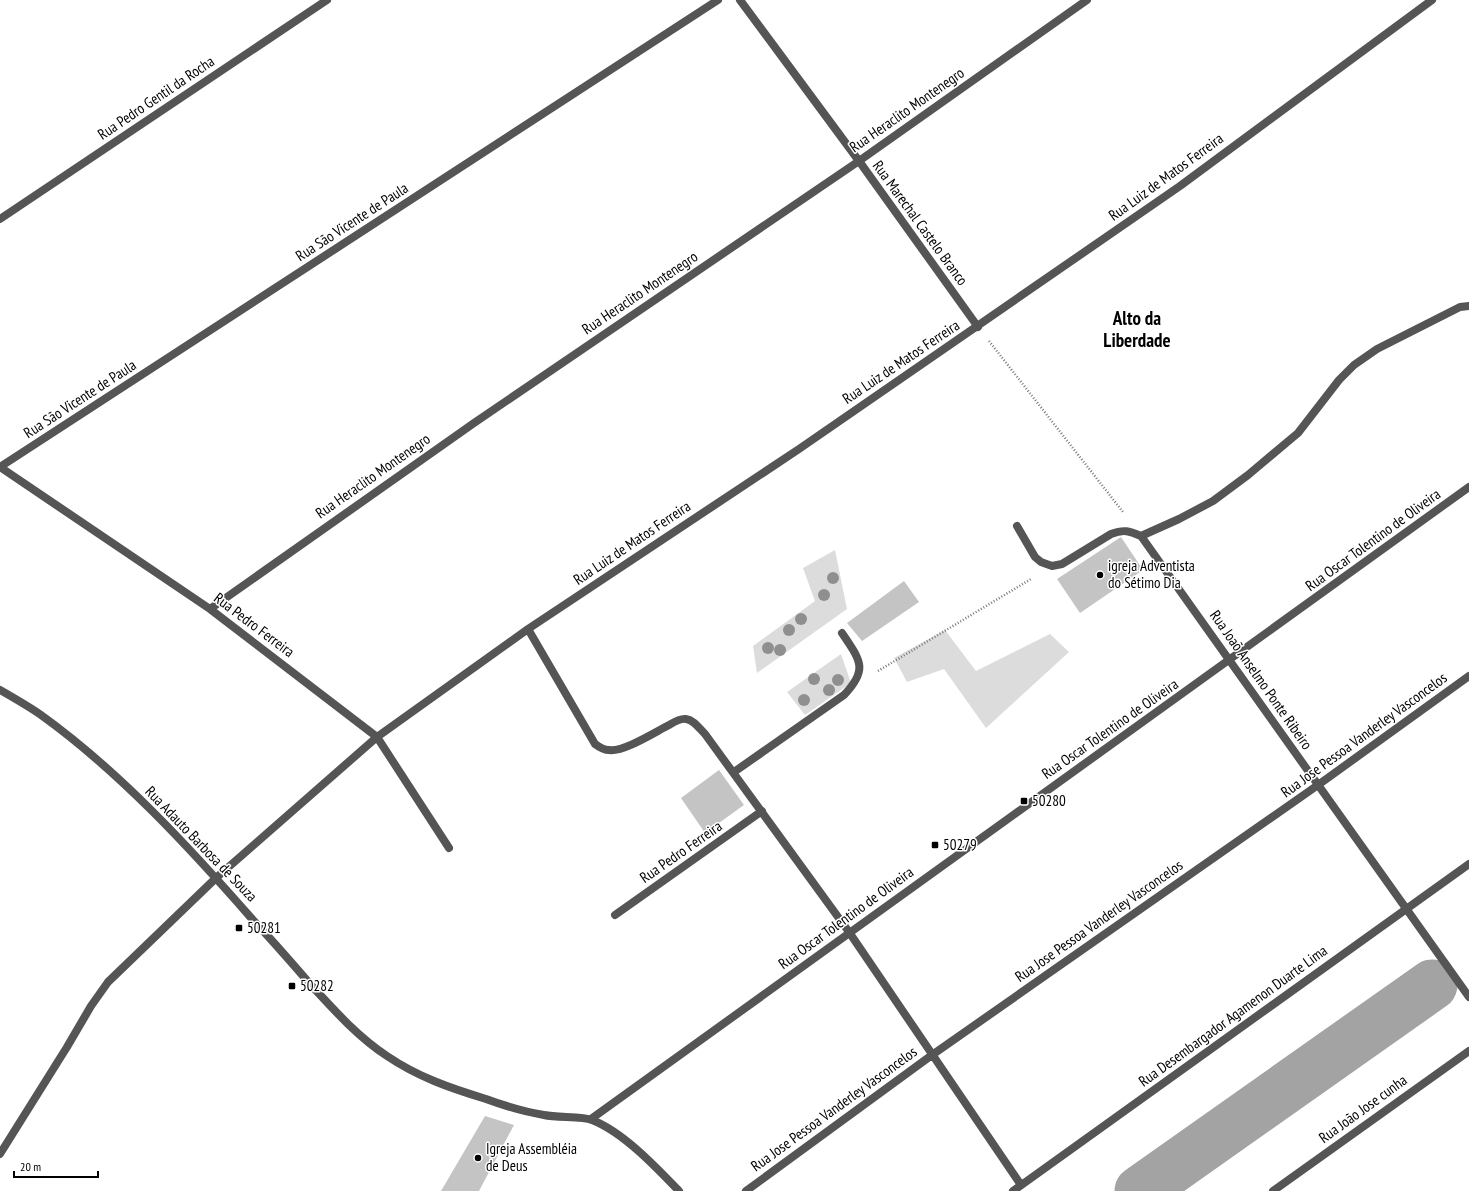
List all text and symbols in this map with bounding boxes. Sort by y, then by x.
street label: Rua Pedro Gentil da Rocha [94,52,218,144]
street label: Rua Heraclito Montenegro [846,63,968,156]
street label: Rua Luiz de Matos Ferreira [1105,129,1227,225]
street label: Rua Marechal Castelo Branco [869,157,972,289]
street label: Rua São Vicente de Paula [292,178,412,265]
street label: Rua Heraclito Montenegro [578,247,701,338]
district label: Alto da Liberdade [1103,306,1171,352]
street label: Rua Luiz de Matos Ferreira [839,315,963,408]
street label: Rua São Vicente de Paula [20,355,140,442]
street label: Rua Heraclito Montenegro [312,429,434,522]
street label: Rua Oscar Tolentino de Oliveira [1302,484,1444,595]
street label: Rua Luiz de Matos Ferreira [570,496,694,589]
place label: igreja Adventista do Sétimo Dia [1108,556,1195,592]
marker: igreja Adventista do Sétimo Dia [1095,570,1105,580]
street label: Rua Pedro Ferreira [210,588,298,661]
street label: Rua Joaõ Anselmo Ponte Ribeiro [1206,606,1317,753]
street label: Rua Jose Pessoa Vanderley Vasconcelos [1277,668,1450,801]
street label: Rua Oscar Tolentino de Oliveira [1038,674,1182,783]
street label: Rua Adauto Barbosa de Souza [141,782,261,905]
place label: 50280 [1032,791,1066,810]
marker: 50280 [1019,796,1029,806]
street label: Rua Pedro Ferreira [636,816,725,887]
place label: 50279 [943,835,977,854]
marker: 50279 [930,840,940,850]
street label: Rua Jose Pessoa Vanderley Vasconcelos [1011,855,1186,986]
street label: Rua Oscar Tolentino de Oliveira [775,862,917,973]
place label: 50281 [247,918,281,937]
marker: 50281 [234,923,244,933]
street label: Rua Desembargador Agamenon Duarte Lima [1135,941,1331,1090]
place label: 50282 [300,976,334,995]
marker: 50282 [287,981,297,991]
street label: Rua Jose Pessoa Vanderley Vasconcelos [747,1042,920,1175]
street label: Rua João Jose cunha [1315,1070,1410,1147]
place label: Igreja Assembléia de Deus [486,1139,577,1175]
scale bar [14,1153,98,1179]
marker: Igreja Assembléia de Deus [473,1153,483,1163]
text: 20 m [20,1159,41,1174]

